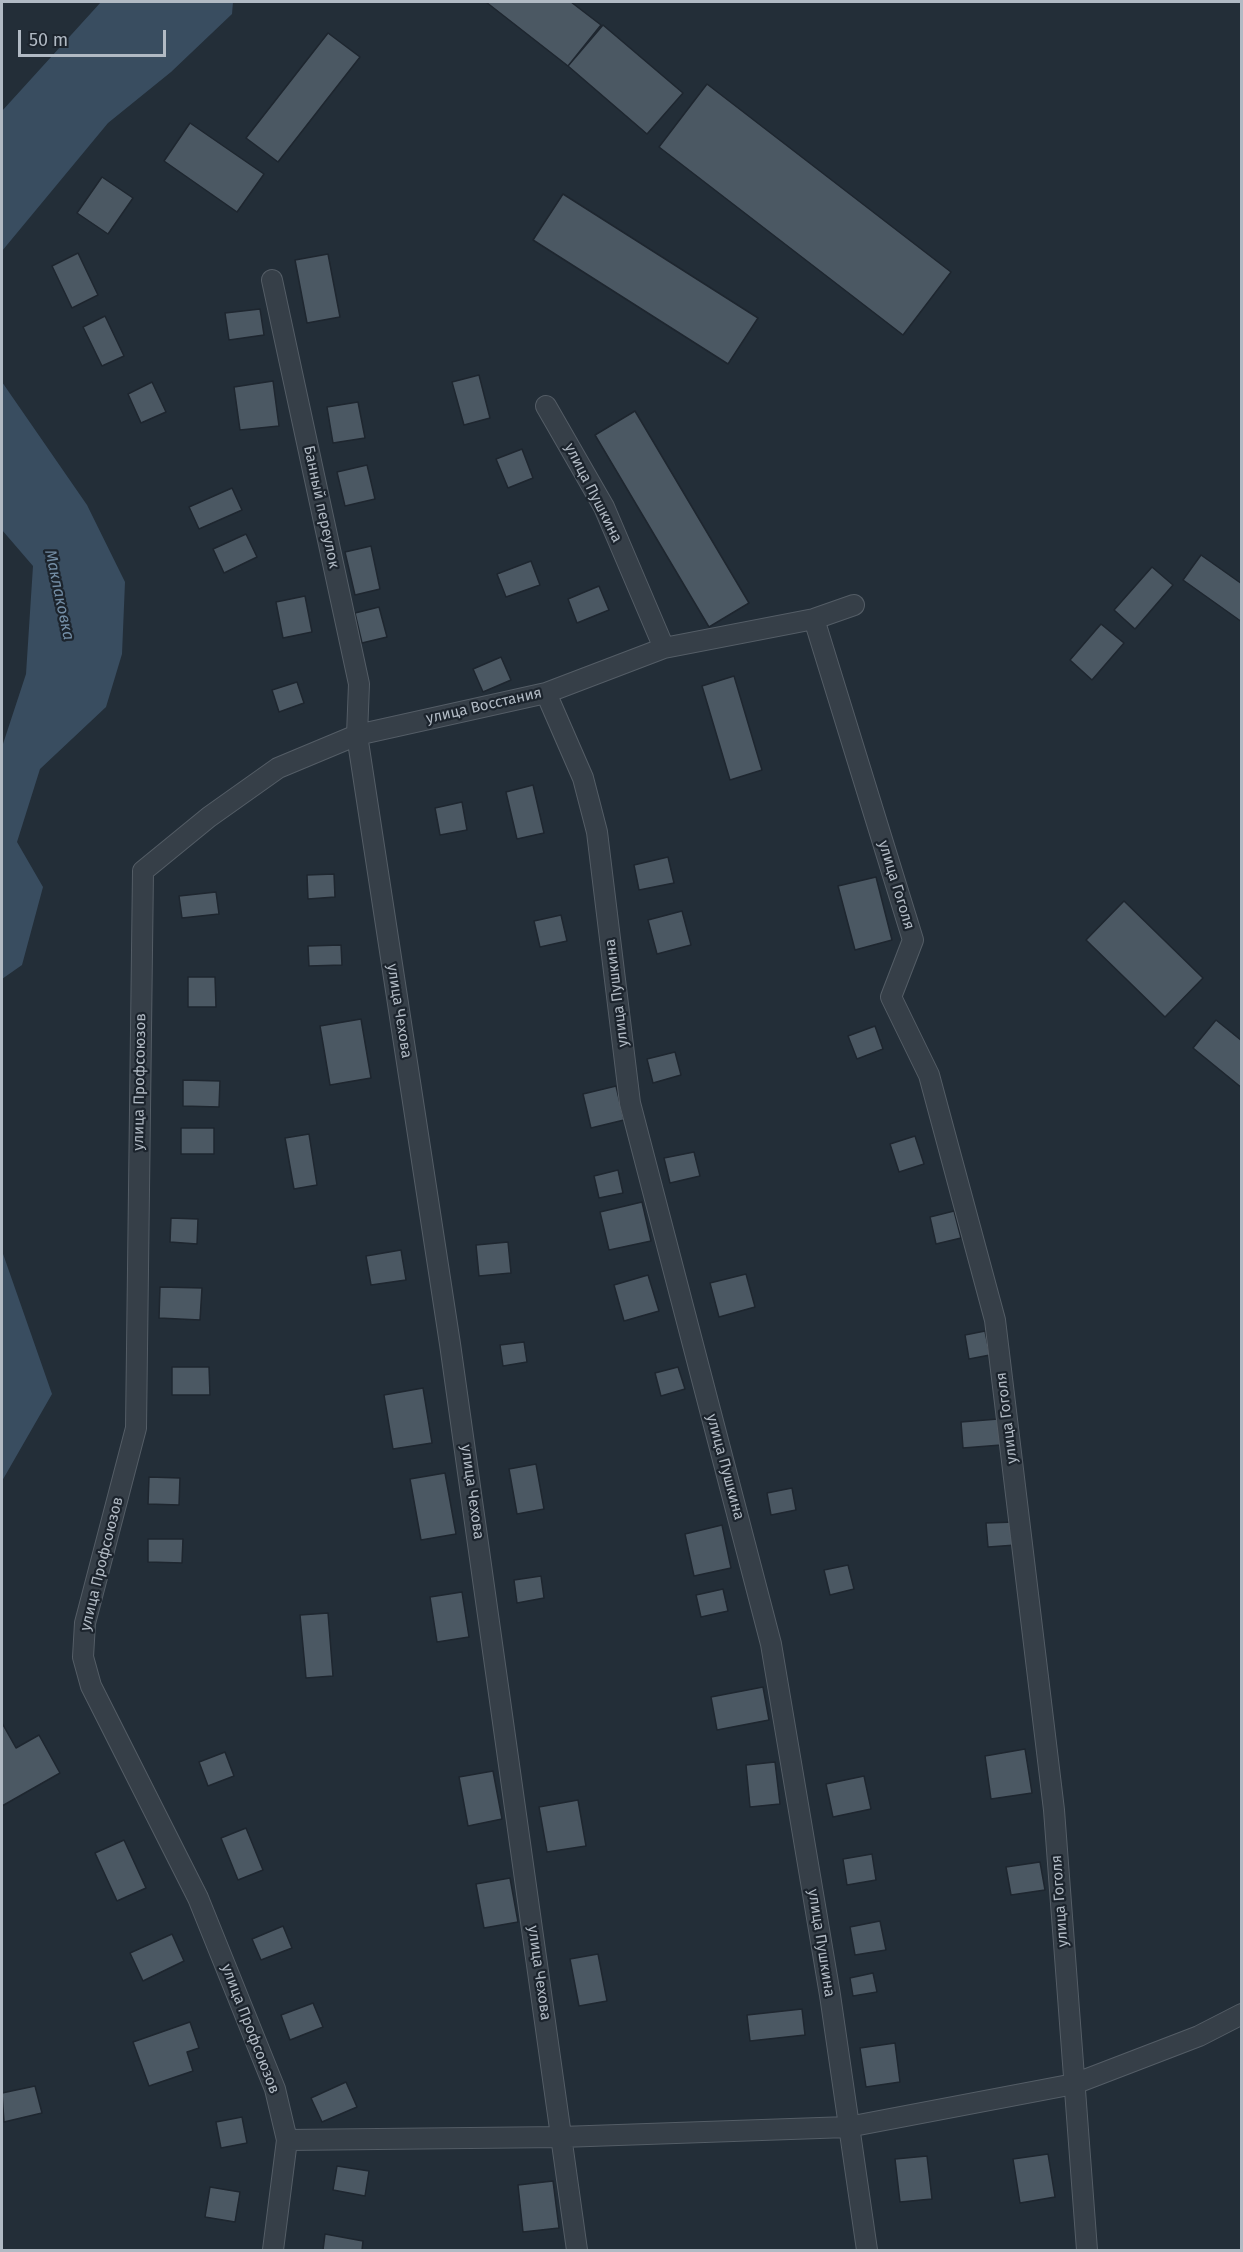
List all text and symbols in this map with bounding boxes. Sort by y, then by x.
scale bar [21,18,170,56]
text: 50 m [29,29,68,51]
street label: улица Пушкина [560,440,626,546]
street label: Банный переулок [299,444,343,570]
water label: Маклаковка [40,548,78,642]
street label: улица Восстания [424,684,544,728]
street label: улица Гоголя [874,838,918,932]
street label: улица Пушкина [601,938,633,1048]
street label: улица Чехова [383,963,415,1059]
street label: улица Профсоюзов [130,1013,150,1151]
street label: улица Гоголя [992,1371,1022,1465]
street label: улица Пушкина [702,1412,748,1522]
street label: улица Чехова [456,1444,488,1540]
street label: улица Профсоюзов [77,1495,127,1633]
street label: улица Гоголя [1048,1854,1072,1948]
street label: улица Пушкина [804,1888,838,1998]
street label: улица Чехова [523,1925,555,2021]
street label: улица Профсоюзов [217,1962,283,2096]

